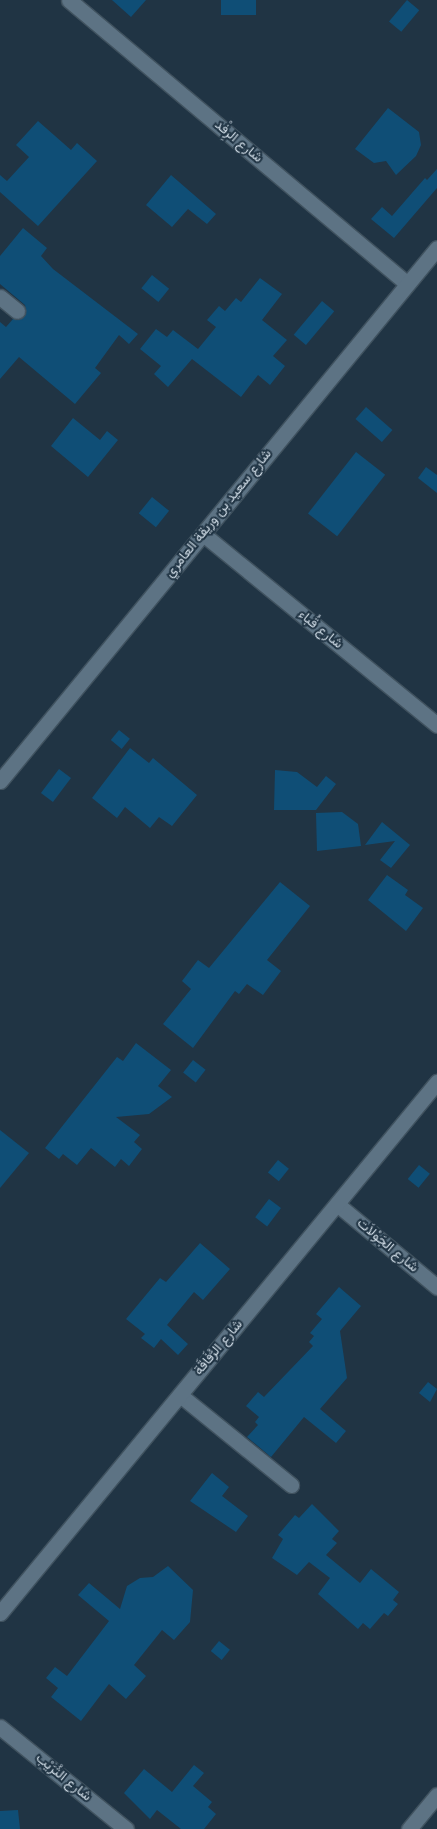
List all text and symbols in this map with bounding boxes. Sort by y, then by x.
street label: شارع الرِفْد [211,117,265,167]
street label: شارع سعيد بن وريقة العامري [162,446,276,582]
street label: شارع قُباء [294,607,346,653]
street label: شارع الجَوْلاَت [353,1215,421,1277]
street label: شارع الرُّفَاقَة [191,1317,247,1379]
street label: شارع الثُرَيْب [32,1750,94,1806]

